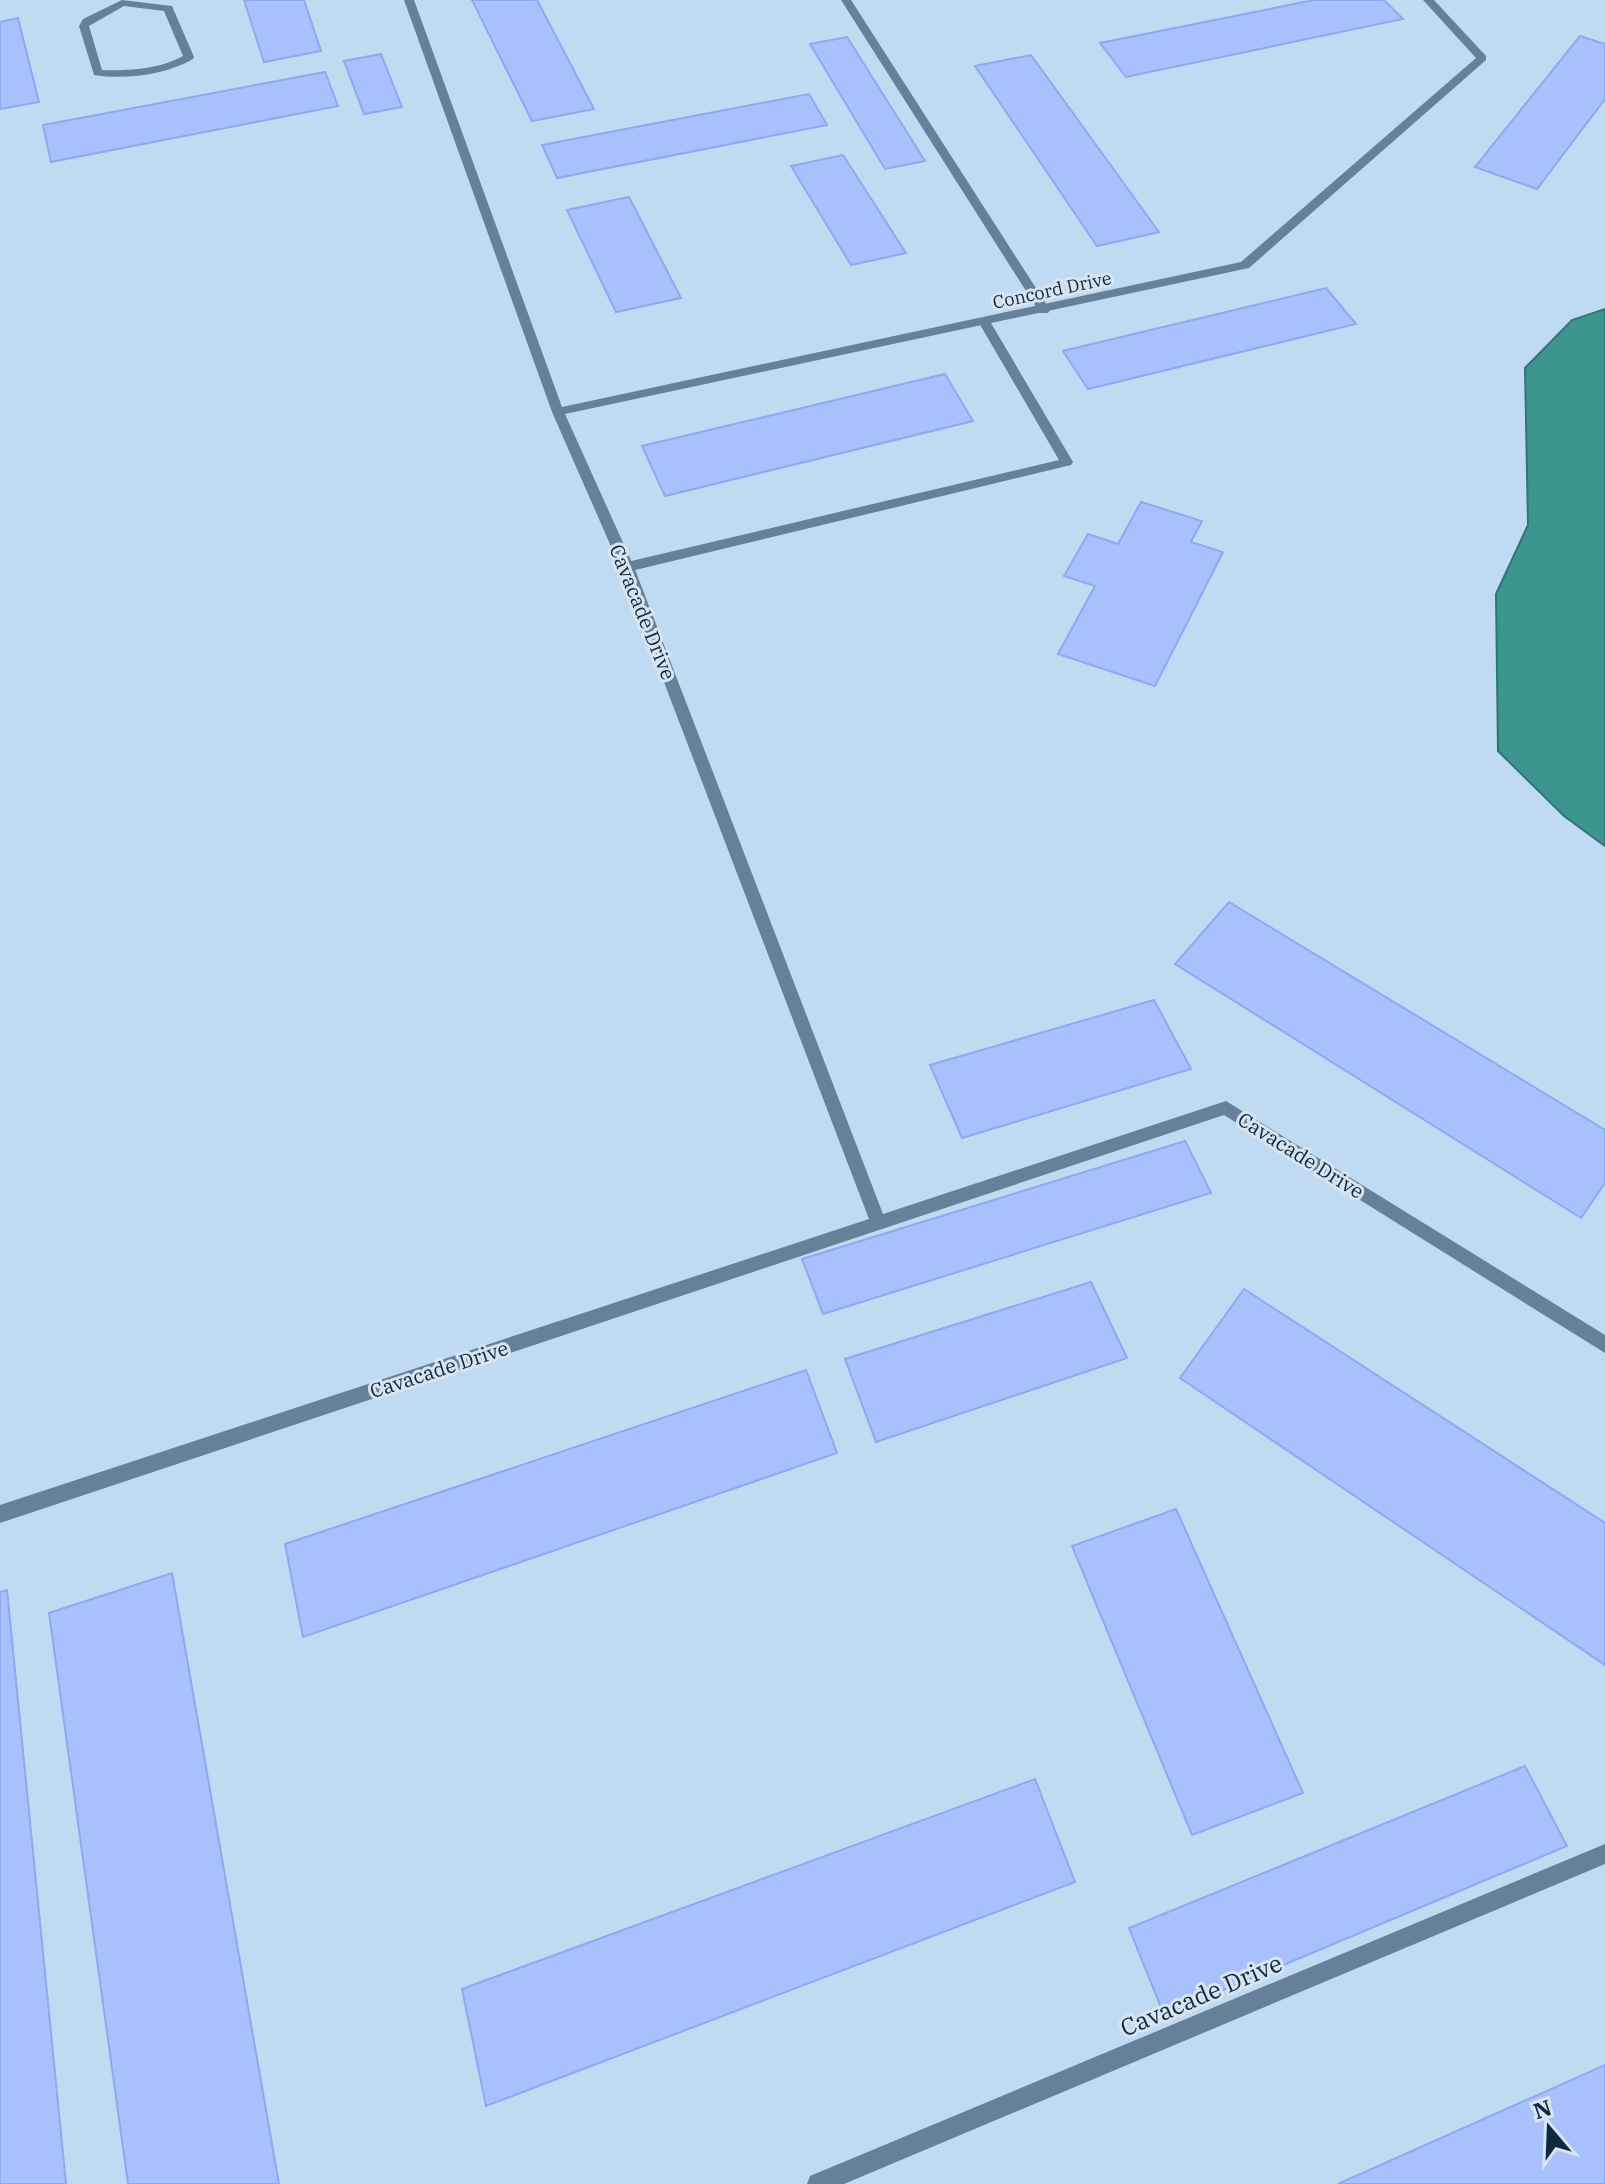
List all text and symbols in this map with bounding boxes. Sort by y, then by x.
street label: Concord Drive [990,266,1114,314]
street label: Cavacade Drive [604,540,682,684]
street label: Cavacade Drive [1233,1105,1369,1205]
street label: Cavacade Drive [366,1334,512,1404]
street label: Cavacade Drive [1115,1947,1287,2043]
north arrow [1509,2088,1589,2168]
text: N [1529,2092,1555,2125]

